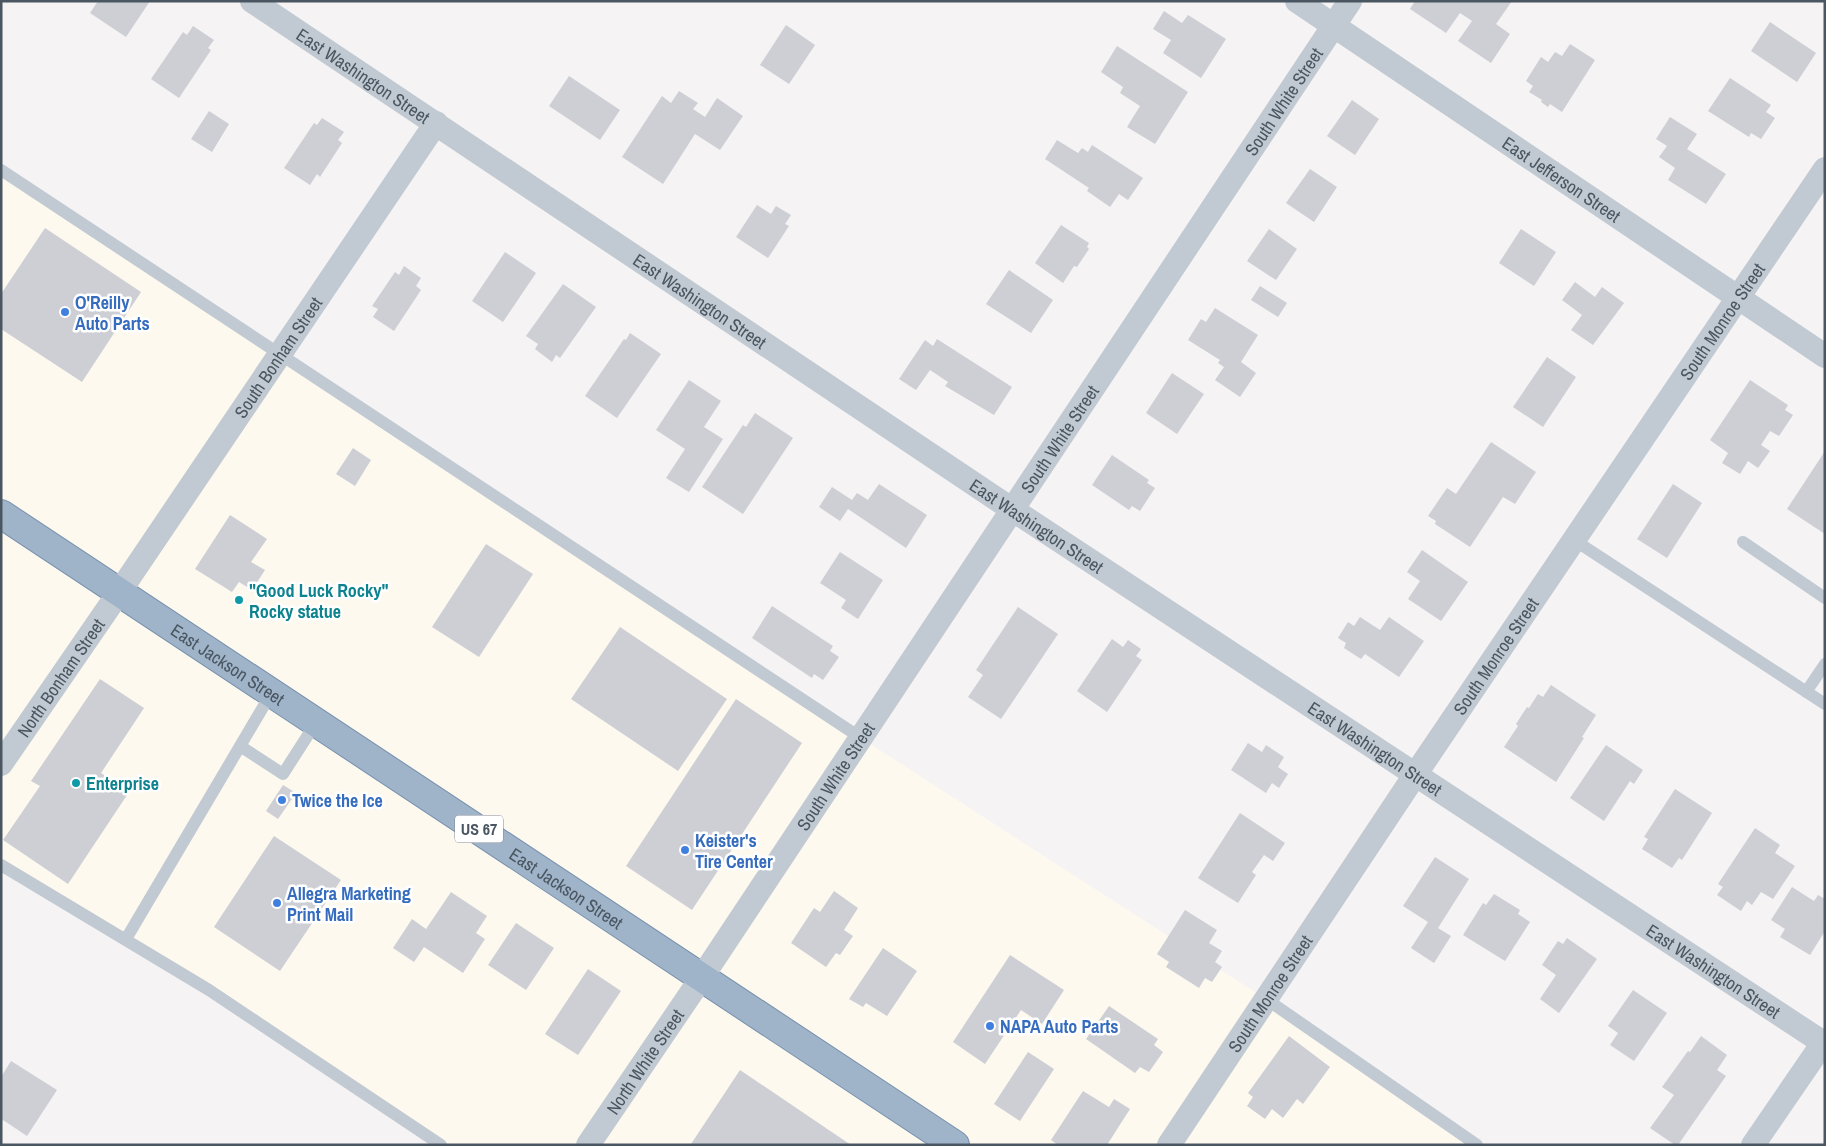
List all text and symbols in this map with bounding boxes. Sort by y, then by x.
street label: East Washington Street [292,22,435,129]
street label: South White Street [1238,43,1328,160]
street label: East Jefferson Street [1498,130,1626,228]
street label: East Washington Street [628,247,772,354]
street label: South Monroe Street [1673,258,1770,385]
place label: O'Reilly Auto Parts [75,290,150,336]
street label: South Bonham Street [228,292,328,423]
marker: O'Reilly Auto Parts [59,306,71,318]
street label: South White Street [1014,380,1104,498]
street label: East Washington Street [965,472,1109,579]
place label: "Good Luck Rocky" Rocky statue [249,578,389,624]
street label: South Monroe Street [1447,593,1544,719]
marker: "Good Luck Rocky" Rocky statue [233,594,245,606]
street label: North Bonham Street [11,613,110,742]
street label: East Jackson Street [166,617,290,711]
street label: East Washington Street [1303,695,1447,801]
street label: South White Street [790,717,880,835]
place label: Enterprise [86,771,159,796]
marker: Enterprise [70,777,82,789]
place label: Twice the Ice [292,788,383,813]
marker: Twice the Ice [276,794,288,806]
road number: US 67 [455,816,503,842]
place label: Keister's Tire Center [695,828,773,874]
street label: East Jackson Street [505,841,628,935]
marker: Keister's Tire Center [679,844,691,856]
place label: Allegra Marketing Print Mail [287,881,411,927]
marker: Allegra Marketing Print Mail [271,897,283,909]
street label: East Washington Street [1642,918,1785,1024]
street label: South Monroe Street [1222,930,1318,1057]
street label: North White Street [600,1004,689,1119]
place label: NAPA Auto Parts [1000,1014,1118,1039]
marker: NAPA Auto Parts [984,1020,996,1032]

